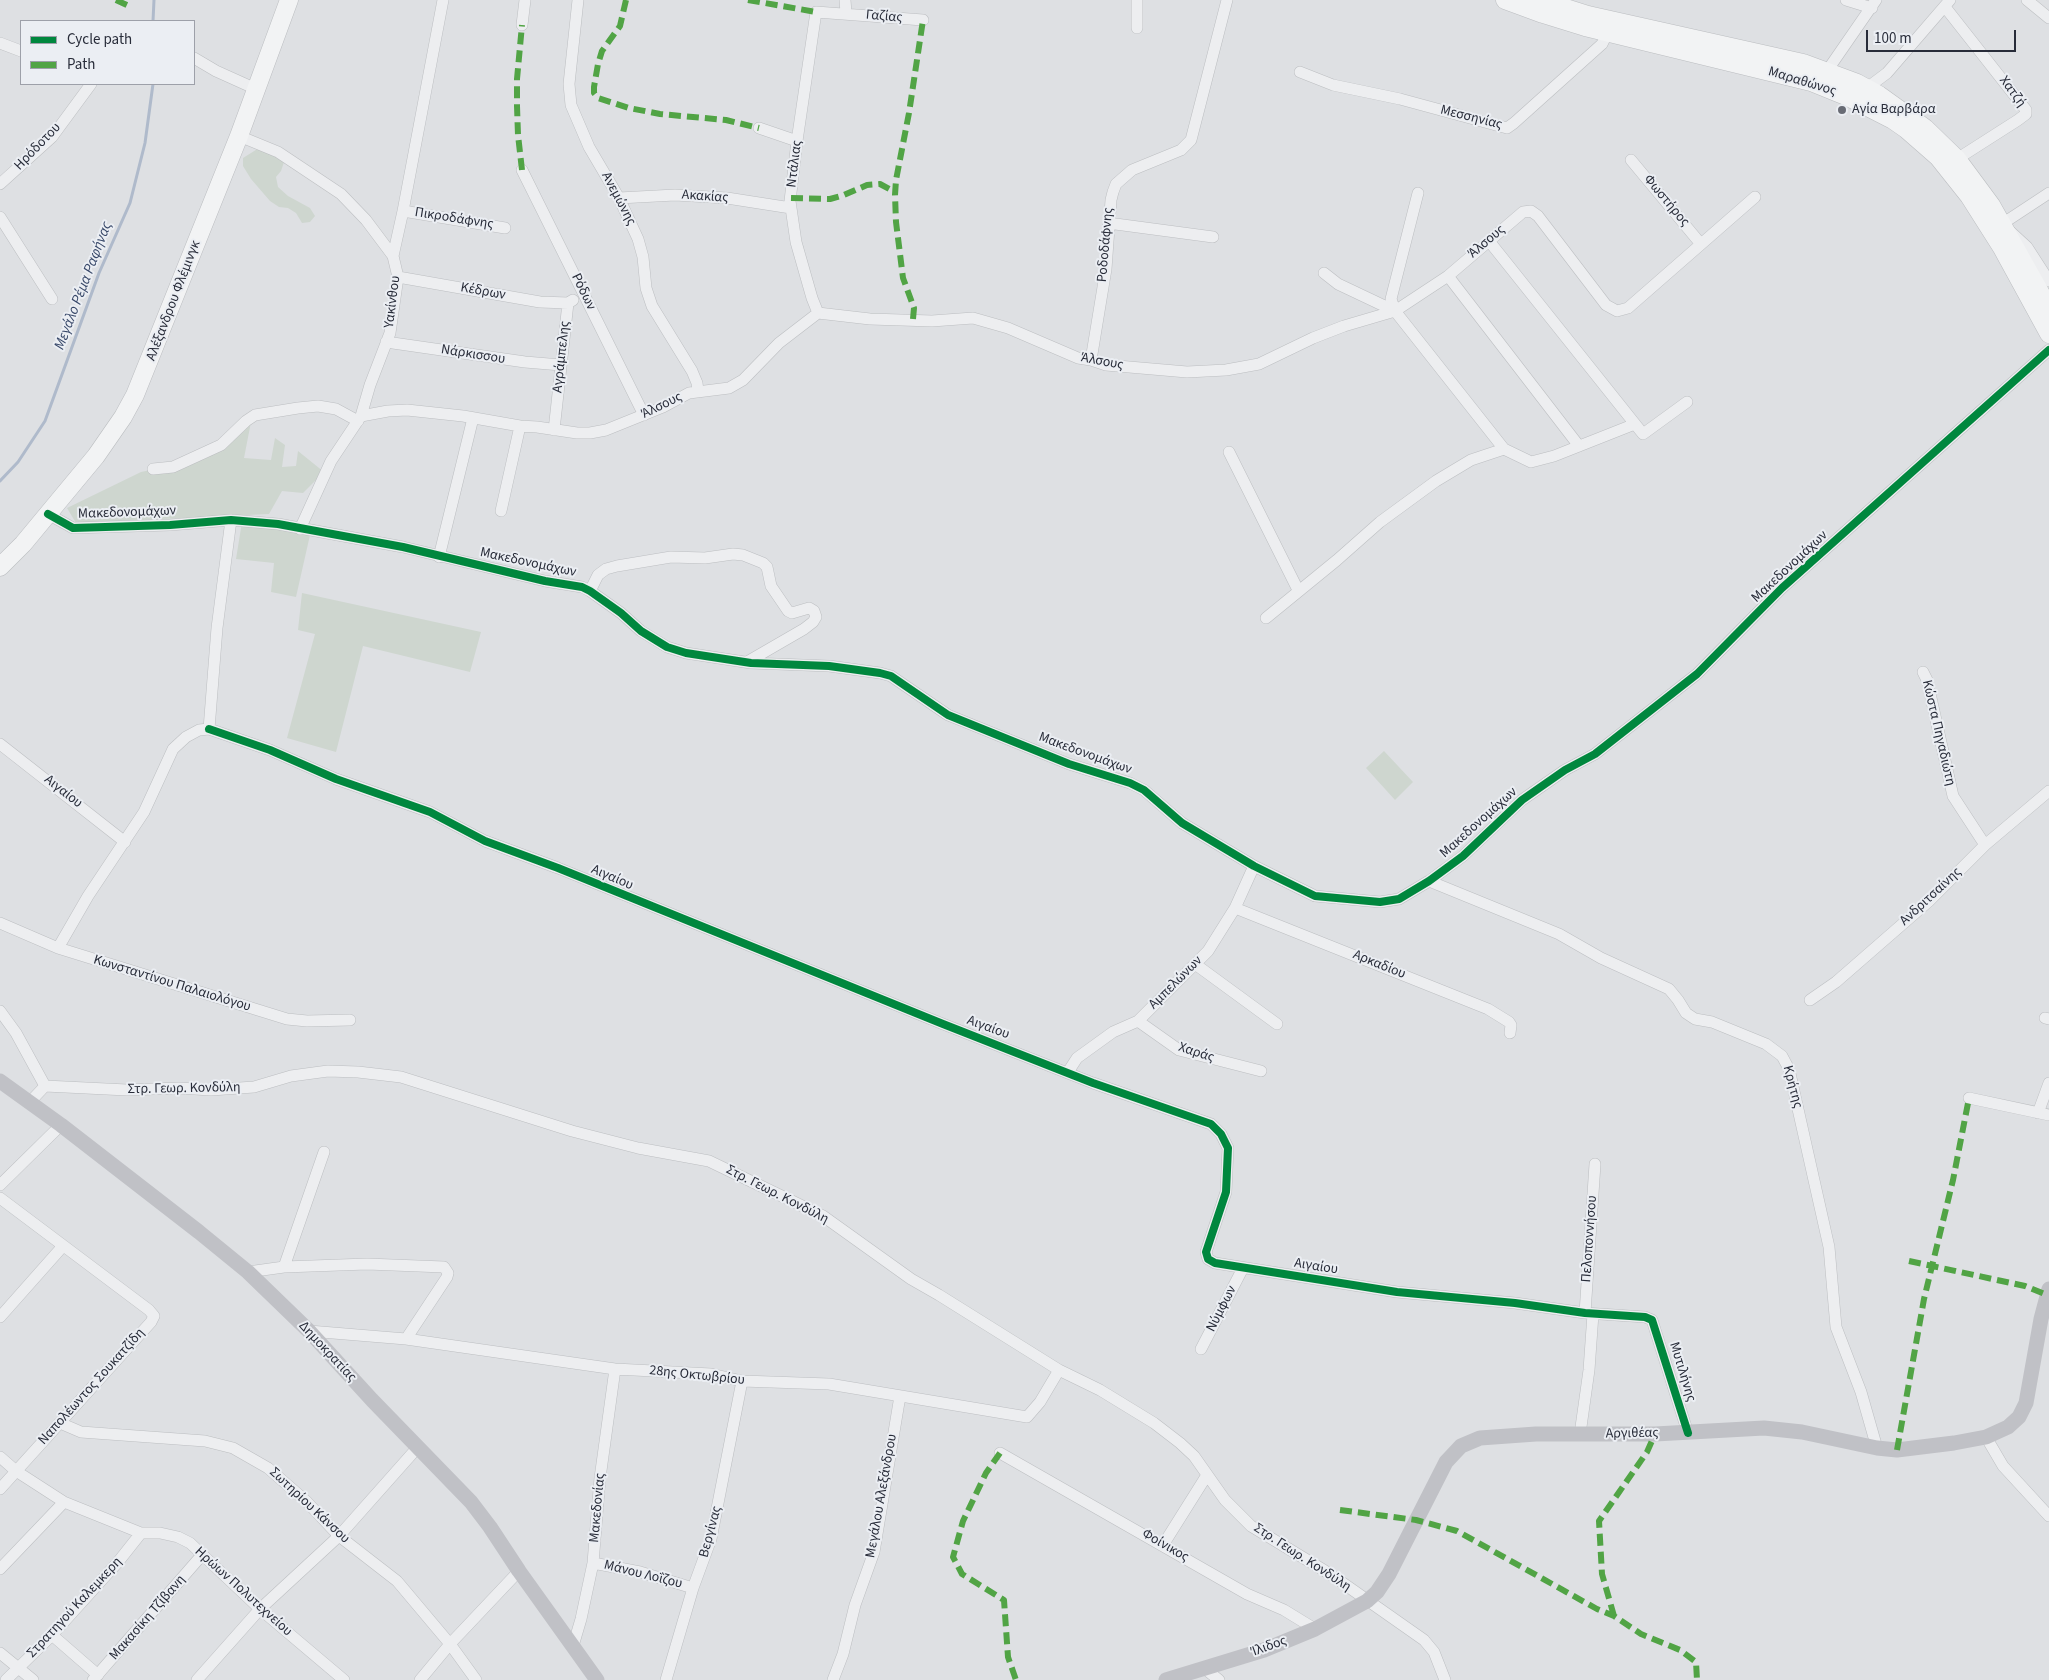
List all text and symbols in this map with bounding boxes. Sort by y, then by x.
street label: Γαζίας [865,7,903,27]
legend [20,20,195,85]
scale bar [1869,20,2019,52]
text: 100 m [1874,28,1912,49]
text: Cycle path [67,29,132,50]
text: Path [67,54,95,75]
street label: Μαραθώνος [1766,64,1838,100]
street label: Χατζή [1995,73,2029,111]
street label: Μεσσηνίας [1438,102,1504,134]
place label: Αγία Βαρβάρα [1852,102,1936,118]
marker: Αγία Βαρβάρα [1836,104,1848,116]
street label: Ηρόδοτου [11,120,65,174]
street label: Ντάλιας [784,139,806,189]
street label: Ανεμώνης [597,169,639,229]
street label: Φωστήρος [1639,172,1693,230]
street label: Ακακίας [681,187,729,207]
street label: Πικροδάφνης [413,204,495,234]
street label: Ροδοδάφνης [1094,207,1118,283]
water label: Μεγάλο Ρέμα Ραφήνας [51,219,117,353]
street label: Άλσους [1465,222,1509,262]
street label: Αλέξανδρου Φλέμινγκ [143,238,205,364]
street label: Ρόδων [567,271,599,313]
street label: Υακίνθου [381,275,405,329]
street label: Κέδρων [459,280,507,304]
street label: Αγράμπελης [550,320,574,394]
street label: Νάρκισσου [440,342,506,368]
street label: Άλσους [1079,350,1125,374]
street label: Άλσους [639,389,685,423]
street label: Μακεδονομάχων [78,503,176,523]
street label: Μακεδονομάχων [1748,527,1832,607]
street label: Μακεδονομάχων [478,545,578,581]
street label: Κώστα Πηγαδιώτη [1918,678,1958,788]
street label: Μακεδονομάχων [1036,729,1134,779]
street label: Αιγαίου [40,772,86,812]
street label: Μακεδονομάχων [1437,784,1521,862]
street label: Αιγαίου [588,862,636,894]
street label: Ανδριτσαίνης [1897,864,1965,930]
street label: Αρκαδίου [1350,947,1408,983]
street label: Κωνσταντίνου Παλαιολόγου [91,952,253,1016]
street label: Αμπελώνων [1146,953,1206,1013]
street label: Αιγαίου [964,1013,1012,1043]
street label: Χαράς [1176,1039,1216,1067]
street label: Κρήτης [1778,1064,1806,1110]
street label: Στρ. Γεωρ. Κονδύλη [127,1080,241,1098]
street label: Στρ. Γεωρ. Κονδύλη [723,1162,831,1228]
street label: Πελοποννήσου [1579,1195,1601,1283]
street label: Αιγαίου [1293,1255,1339,1279]
street label: Νύμφων [1203,1283,1241,1335]
street label: Δημοκρατίας [295,1318,359,1386]
street label: Ναπολέωντος Σουκατζίδη [35,1325,149,1449]
street label: Μυτιλήνης [1665,1340,1699,1404]
street label: 28ης Οκτωβρίου [648,1363,746,1389]
street label: Αργιθέας [1605,1425,1659,1443]
street label: Μεγάλου Αλεξάνδρου [863,1433,901,1559]
street label: Σωτηρίου Κάνσου [265,1464,353,1548]
street label: Μακεδονίας [587,1472,609,1544]
street label: Βεργίνας [696,1504,726,1560]
street label: Στρ. Γεωρ. Κονδύλη [1250,1520,1354,1596]
street label: Φοίνικος [1138,1526,1192,1566]
street label: Ηρώων Πολυτεχνείου [191,1544,295,1640]
street label: Στρατηγού Καλεμκερη [24,1554,126,1662]
street label: Μάνου Λοΐζου [602,1557,684,1593]
street label: Μακασίκη Τζίβανη [106,1572,190,1664]
street label: Ίλιδος [1249,1633,1289,1661]

